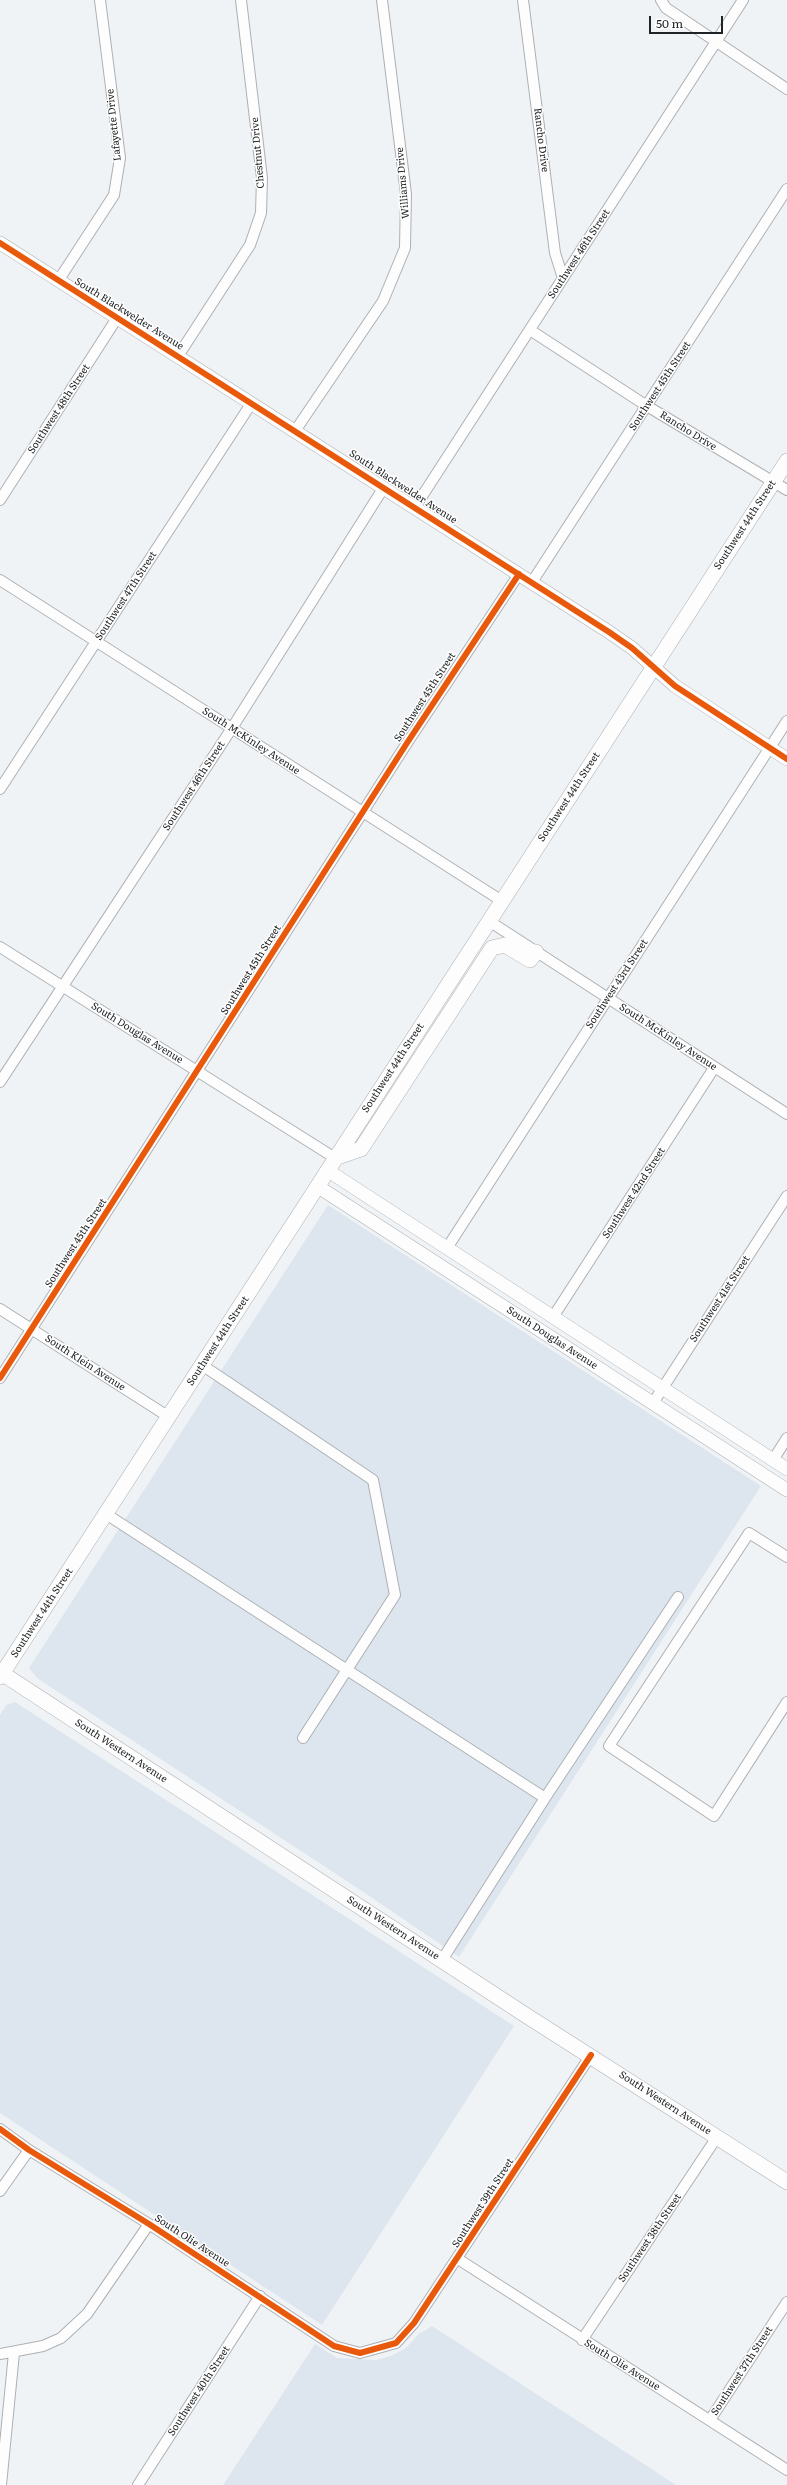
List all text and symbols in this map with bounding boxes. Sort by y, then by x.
scale bar [651,8,725,34]
text: 50 m [656,14,683,32]
street label: Lafayette Drive [104,88,124,162]
street label: Rancho Drive [531,107,551,173]
street label: Chestnut Drive [249,117,267,189]
street label: Williams Drive [394,147,412,219]
street label: Southwest 46th Street [546,207,612,301]
street label: South Blackwelder Avenue [72,275,186,353]
street label: Southwest 45th Street [627,339,693,433]
street label: Southwest 48th Street [26,362,92,456]
street label: Rancho Drive [657,409,719,453]
street label: South Blackwelder Avenue [347,448,459,526]
street label: Southwest 44th Street [712,478,778,572]
street label: Southwest 47th Street [93,549,159,643]
street label: Southwest 45th Street [392,650,458,744]
street label: South McKinley Avenue [200,705,302,777]
street label: Southwest 46th Street [161,739,227,833]
street label: Southwest 44th Street [536,750,602,844]
street label: Southwest 45th Street [218,923,284,1017]
street label: Southwest 43rd Street [584,937,650,1031]
street label: South Douglas Avenue [89,1000,185,1066]
street label: South McKinley Avenue [617,1001,719,1073]
street label: Southwest 44th Street [360,1021,426,1115]
street label: Southwest 42nd Street [600,1145,668,1241]
street label: Southwest 45th Street [43,1196,109,1290]
street label: Southwest 41st Street [688,1253,752,1345]
street label: Southwest 44th Street [185,1294,251,1388]
street label: South Douglas Avenue [504,1304,600,1372]
street label: South Klein Avenue [43,1332,127,1394]
street label: Southwest 44th Street [9,1566,75,1660]
street label: South Western Avenue [73,1717,169,1785]
street label: South Western Avenue [345,1894,441,1962]
street label: South Western Avenue [617,2069,713,2137]
street label: Southwest 39th Street [450,2156,516,2250]
street label: Southwest 38th Street [616,2191,684,2285]
street label: South Olie Avenue [152,2212,232,2270]
street label: Southwest 37th Street [709,2324,775,2418]
street label: South Olie Avenue [582,2337,662,2393]
street label: Southwest 40th Street [165,2344,233,2438]

